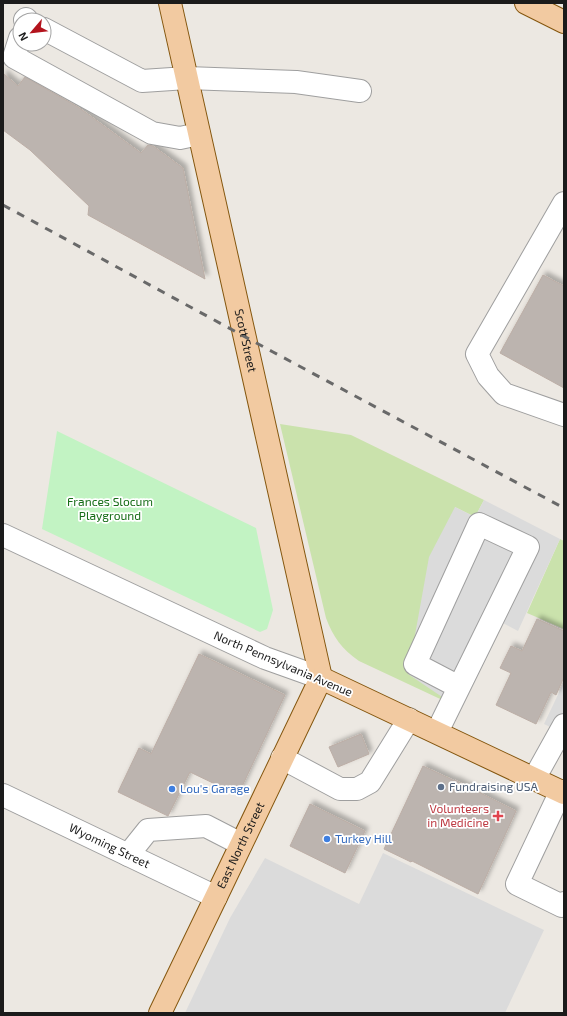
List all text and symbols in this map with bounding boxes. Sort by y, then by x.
north arrow [12,12,52,52]
text: N [15,30,30,43]
street label: Scott Street [233,307,260,374]
park label: Frances Slocum Playground [67,494,153,522]
street label: North Pennsylvania Avenue [212,627,355,699]
place label: Fundraising USA [449,779,538,793]
place label: Lou's Garage [180,781,250,795]
marker: Fundraising USA [436,782,446,792]
marker: Lou's Garage [167,784,177,794]
street label: East North Street [213,799,267,891]
place label: Volunteers in Medicine [427,801,489,829]
marker: Volunteers in Medicine [492,810,504,822]
street label: Wyoming Street [67,820,153,871]
place label: Turkey Hill [335,831,392,845]
marker: Turkey Hill [322,834,332,844]

